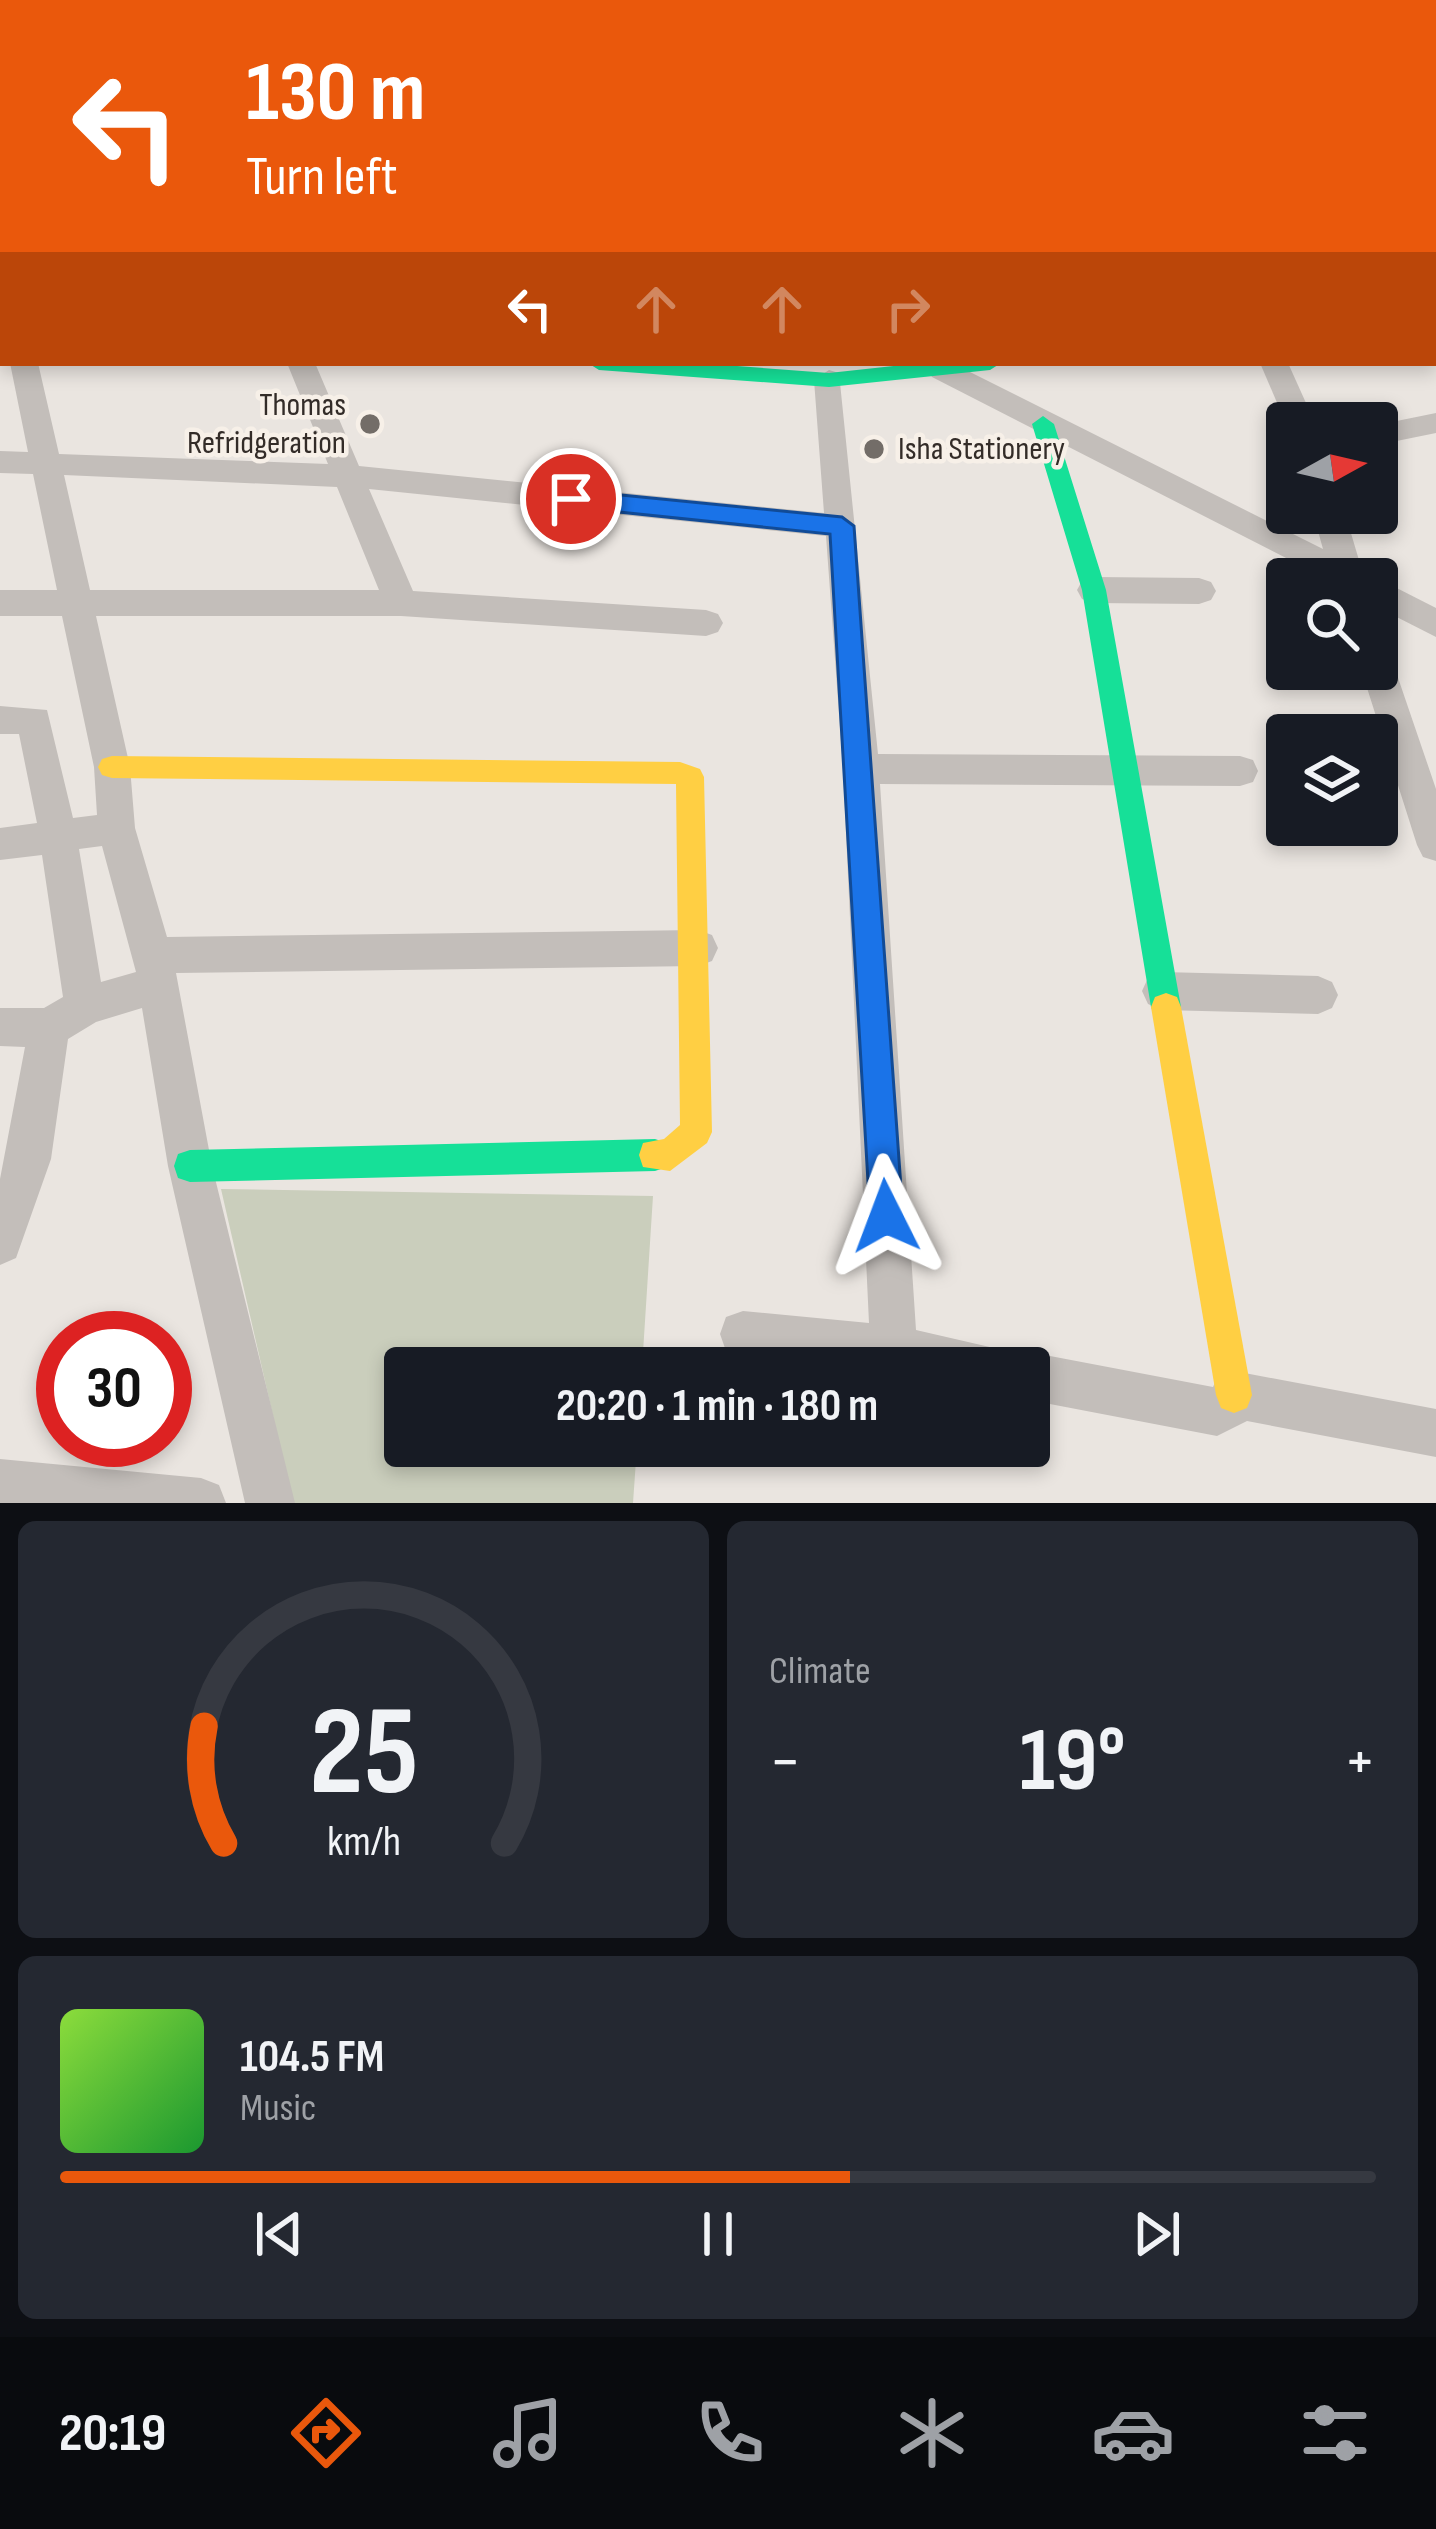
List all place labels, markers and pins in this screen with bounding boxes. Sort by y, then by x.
place label: Thomas Refridgeration [187,385,346,463]
marker: Thomas Refridgeration [357,411,383,437]
place label: Isha Stationery [898,429,1065,469]
marker: Isha Stationery [861,436,887,462]
pin [520,448,622,550]

